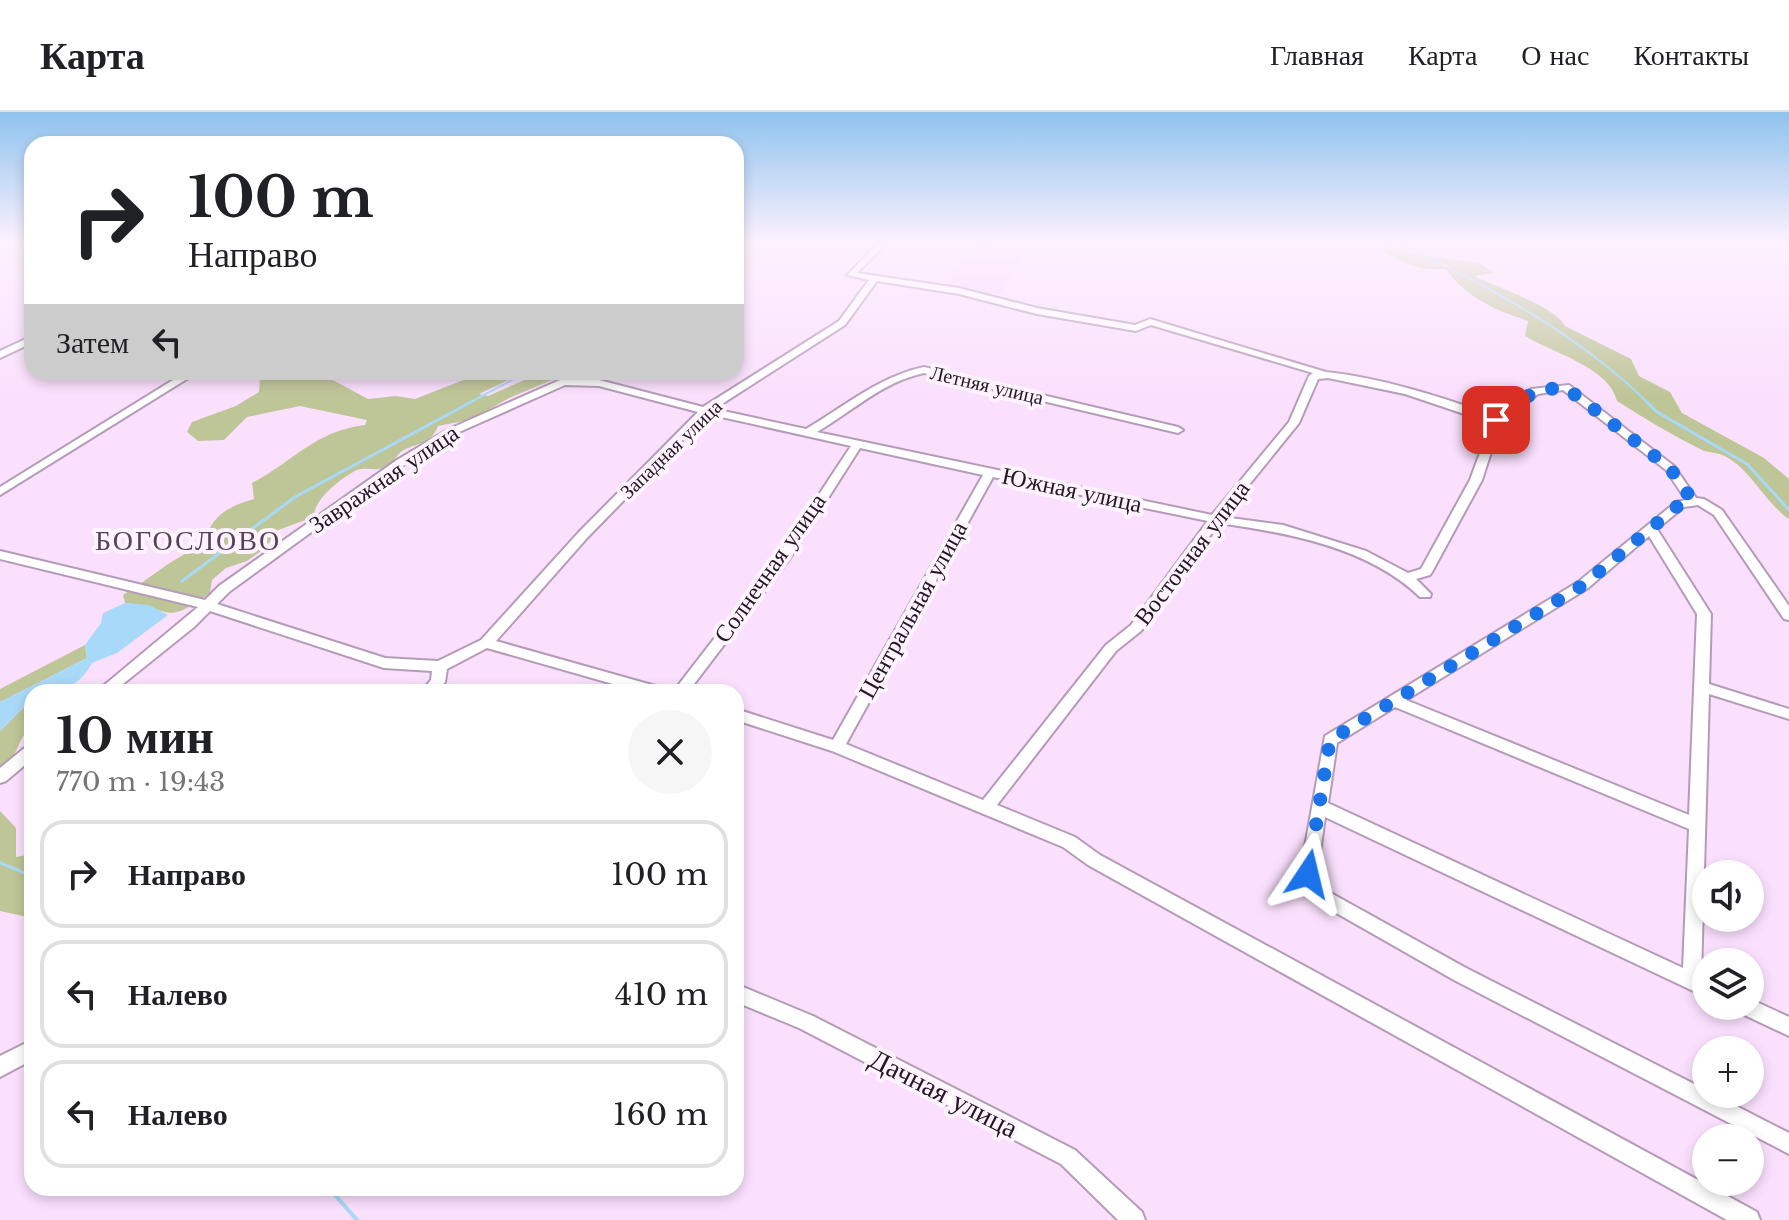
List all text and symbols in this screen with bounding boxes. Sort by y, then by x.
text: Карта [40,32,145,79]
text: Главная [1270,38,1364,73]
text: Карта [1408,38,1477,73]
text: О нас [1521,38,1589,73]
text: Контакты [1633,38,1749,73]
text: 100 m [188,163,374,232]
icon: right [56,168,160,272]
text: Направо [188,232,318,277]
icon: left [145,320,189,364]
text: Затем [56,324,129,361]
street label: Летняя улица [928,360,1046,410]
pin [1462,386,1530,454]
street label: Западная улица [615,394,727,504]
icon: arrive [1474,398,1518,442]
street label: Завражная улица [304,418,464,539]
street label: Южная улица [1000,461,1145,519]
street label: Восточная улица [1128,474,1256,631]
street label: Солнечная улица [707,487,832,648]
street label: Центральная улица [852,516,973,703]
district label: БОГОСЛОВО [95,523,281,558]
text: 10 мин [56,706,214,766]
button: close [628,710,712,794]
text: 770 m · 19:43 [56,766,225,798]
position arrow [1266,832,1350,916]
icon: right [60,852,104,896]
text: Направо [128,856,246,893]
text: 100 m [611,856,708,893]
map controls [1692,860,1764,1196]
button: sound [1692,860,1764,932]
button: layers [1692,948,1764,1020]
icon: left [60,972,104,1016]
text: Налево [128,976,228,1013]
text: 410 m [615,976,708,1013]
button: + [1692,1036,1764,1108]
street label: Дачная улица [864,1041,1024,1146]
icon: left [60,1092,104,1136]
text: Налево [128,1096,228,1133]
text: 160 m [613,1096,708,1133]
button: − [1692,1124,1764,1196]

